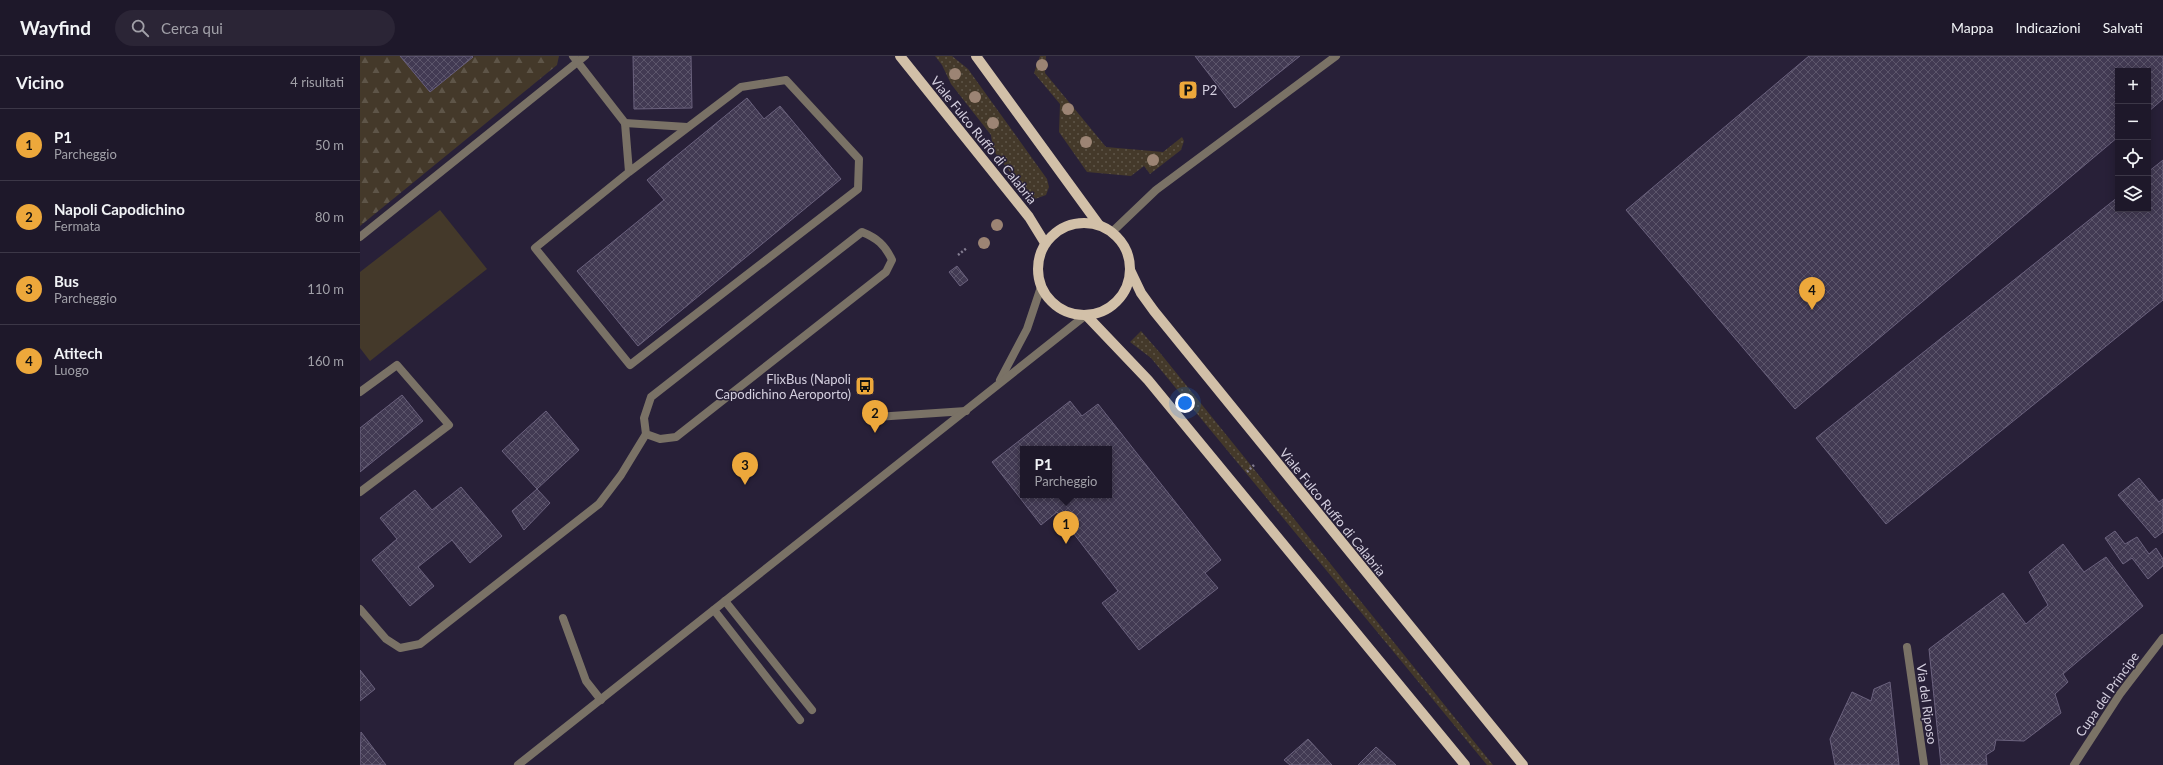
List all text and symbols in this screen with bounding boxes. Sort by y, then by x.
search box [115,10,395,46]
text: Wayfind [20,16,91,39]
icon: search [129,17,151,39]
text: Cerca qui [161,19,223,37]
text: Mappa [1951,19,1993,36]
text: Indicazioni [2015,19,2081,36]
text: Salvati [2103,19,2143,36]
map controls [2115,68,2151,212]
button: + [2115,68,2151,104]
text: Vicino [16,72,64,93]
street label: Viale Fulco Ruffo di Calabria [927,73,1041,207]
text: 4 risultati [290,74,344,90]
parking icon: P2 [1177,79,1199,101]
place label: P2 [1202,82,1217,98]
button: − [2115,104,2151,140]
text: P1 [54,128,72,146]
text: 1 [25,137,33,153]
text: 50 m [315,137,344,153]
button: locate [2115,140,2151,176]
text: Parcheggio [54,146,117,162]
button: layers [2115,176,2151,212]
text: Napoli Capodichino [54,200,185,218]
text: 2 [25,209,33,225]
text: 80 m [315,209,344,225]
text: Fermata [54,218,101,234]
text: Bus [54,272,79,290]
pin: 4 [1799,277,1825,310]
text: 3 [25,281,33,297]
text: 110 m [307,281,344,297]
text: Parcheggio [54,290,117,306]
text: Atitech [54,344,103,362]
text: 4 [25,353,33,369]
text: 160 m [307,353,344,369]
text: Luogo [54,362,89,378]
place label: FlixBus (Napoli Capodichino Aeroporto) [715,371,851,402]
bus stop icon: FlixBus (Napoli Capodichino Aeroporto) [854,375,876,397]
your location [1175,393,1195,413]
pin: 2 [862,400,888,433]
street label: Viale Fulco Ruffo di Calabria [1276,445,1390,579]
popup [1020,446,1112,498]
pin: 3 [732,452,758,485]
text: P1 [1035,455,1053,473]
text: Parcheggio [1035,473,1097,489]
pin: 1 [1053,511,1079,544]
street label: Cupa del Principe [2072,648,2142,739]
street label: Via del Riposo [1913,663,1941,745]

